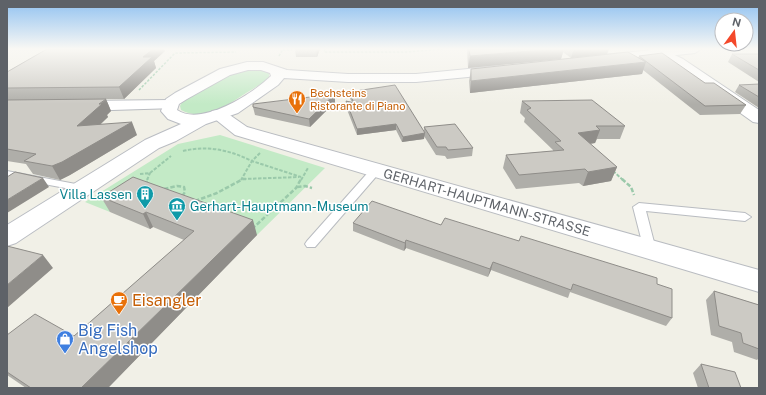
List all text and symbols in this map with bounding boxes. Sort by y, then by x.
north arrow [714,12,754,52]
text: N [731,15,742,29]
place label: Bechsteins Ristorante di Piano [310,87,405,112]
restaurant icon: Bechsteins Ristorante di Piano [287,89,307,114]
street label: GERHART-HAUPTMANN-STRASSE [382,166,592,239]
building icon: Villa Lassen [135,184,155,209]
place label: Villa Lassen [60,187,132,202]
museum icon: Gerhart-Hauptmann-Museum [167,196,187,221]
place label: Gerhart-Hauptmann-Museum [190,199,369,214]
cafe icon: Eisangler [109,290,129,315]
place label: Eisangler [132,291,202,310]
place label: Big Fish Angelshop [78,321,158,358]
shop icon: Big Fish Angelshop [55,329,75,354]

